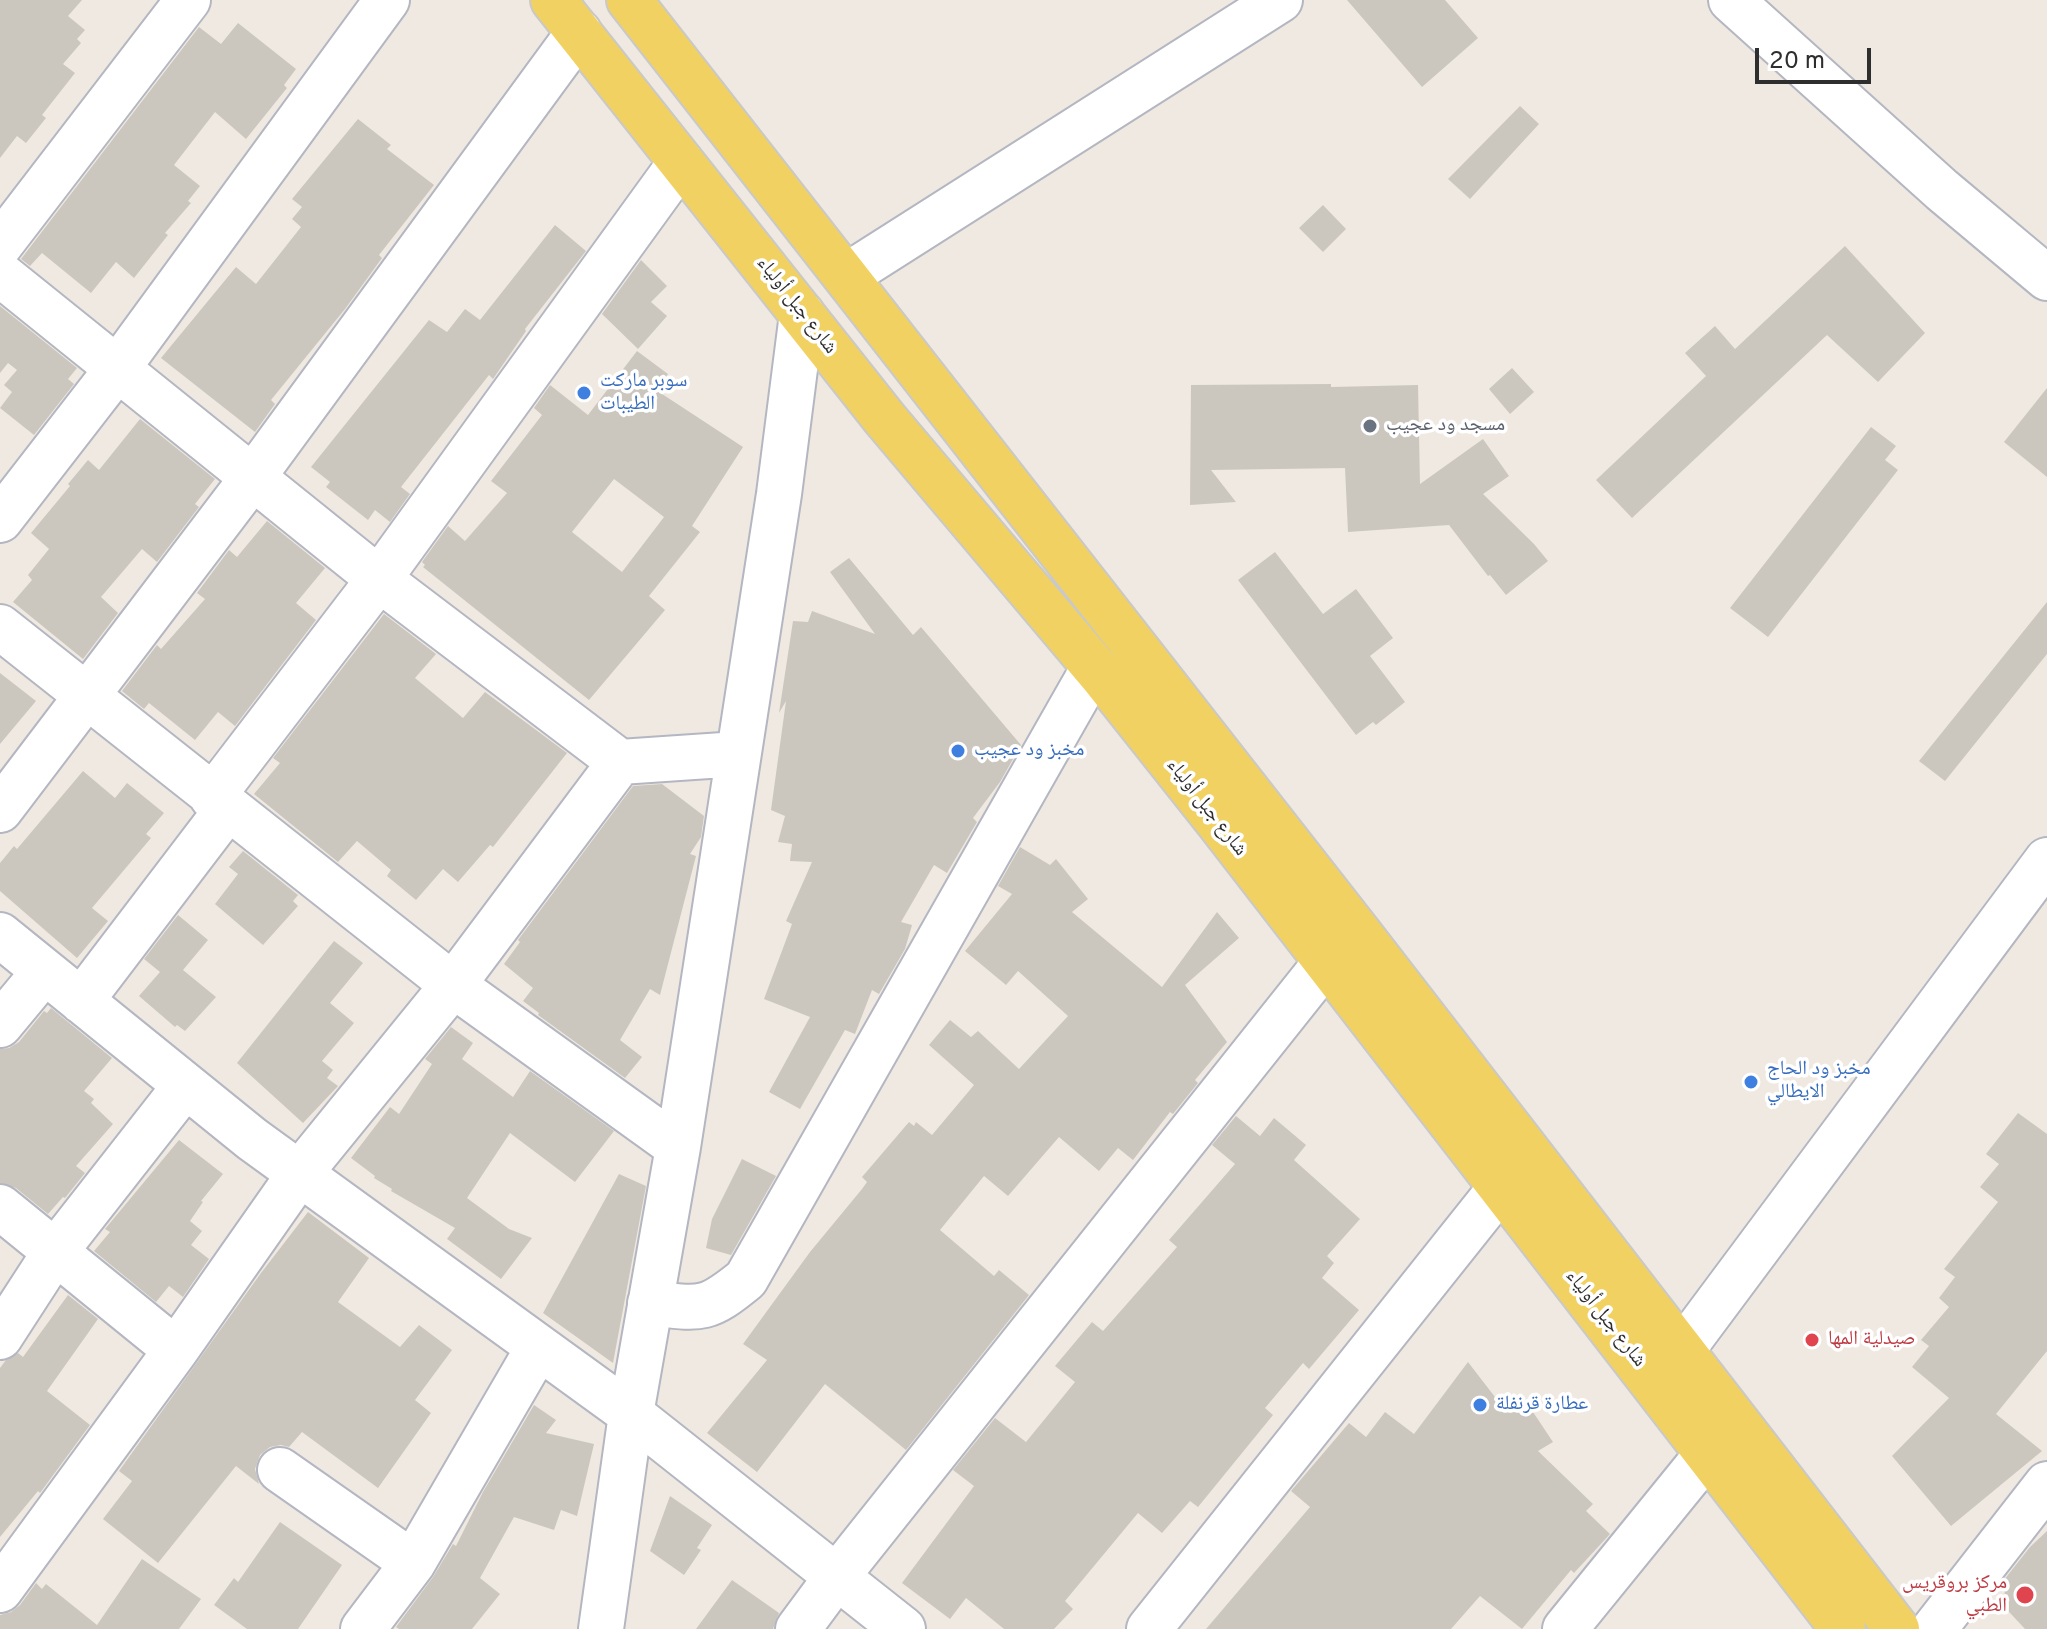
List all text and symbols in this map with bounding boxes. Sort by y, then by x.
scale bar [1759,32,1875,82]
text: 20 m [1769,47,1825,77]
street label: شارع جبل أولياء [750,252,842,360]
place label: سوبر ماركت الطيبات [600,370,687,417]
marker: سوبر ماركت الطيبات [575,384,593,402]
place label: مسجد ود عجيب [1386,414,1505,438]
marker: مسجد ود عجيب [1361,417,1379,435]
place label: مخبز ود عجيب [974,739,1084,763]
marker: مخبز ود عجيب [949,742,967,760]
street label: شارع جبل أولياء [1160,754,1252,862]
place label: مخبز ود الحاج الايطالي [1767,1058,1870,1105]
marker: مخبز ود الحاج الايطالي [1742,1073,1760,1091]
street label: شارع جبل أولياء [1559,1265,1651,1373]
place label: صيدلية المها [1828,1328,1916,1352]
marker: صيدلية المها [1803,1331,1821,1349]
place label: عطارة قرنفلة [1496,1393,1588,1417]
marker: عطارة قرنفلة [1471,1396,1489,1414]
place label: مركز بروقريس الطبي [1902,1572,2007,1619]
marker: مركز بروقريس الطبي [2014,1584,2036,1606]

